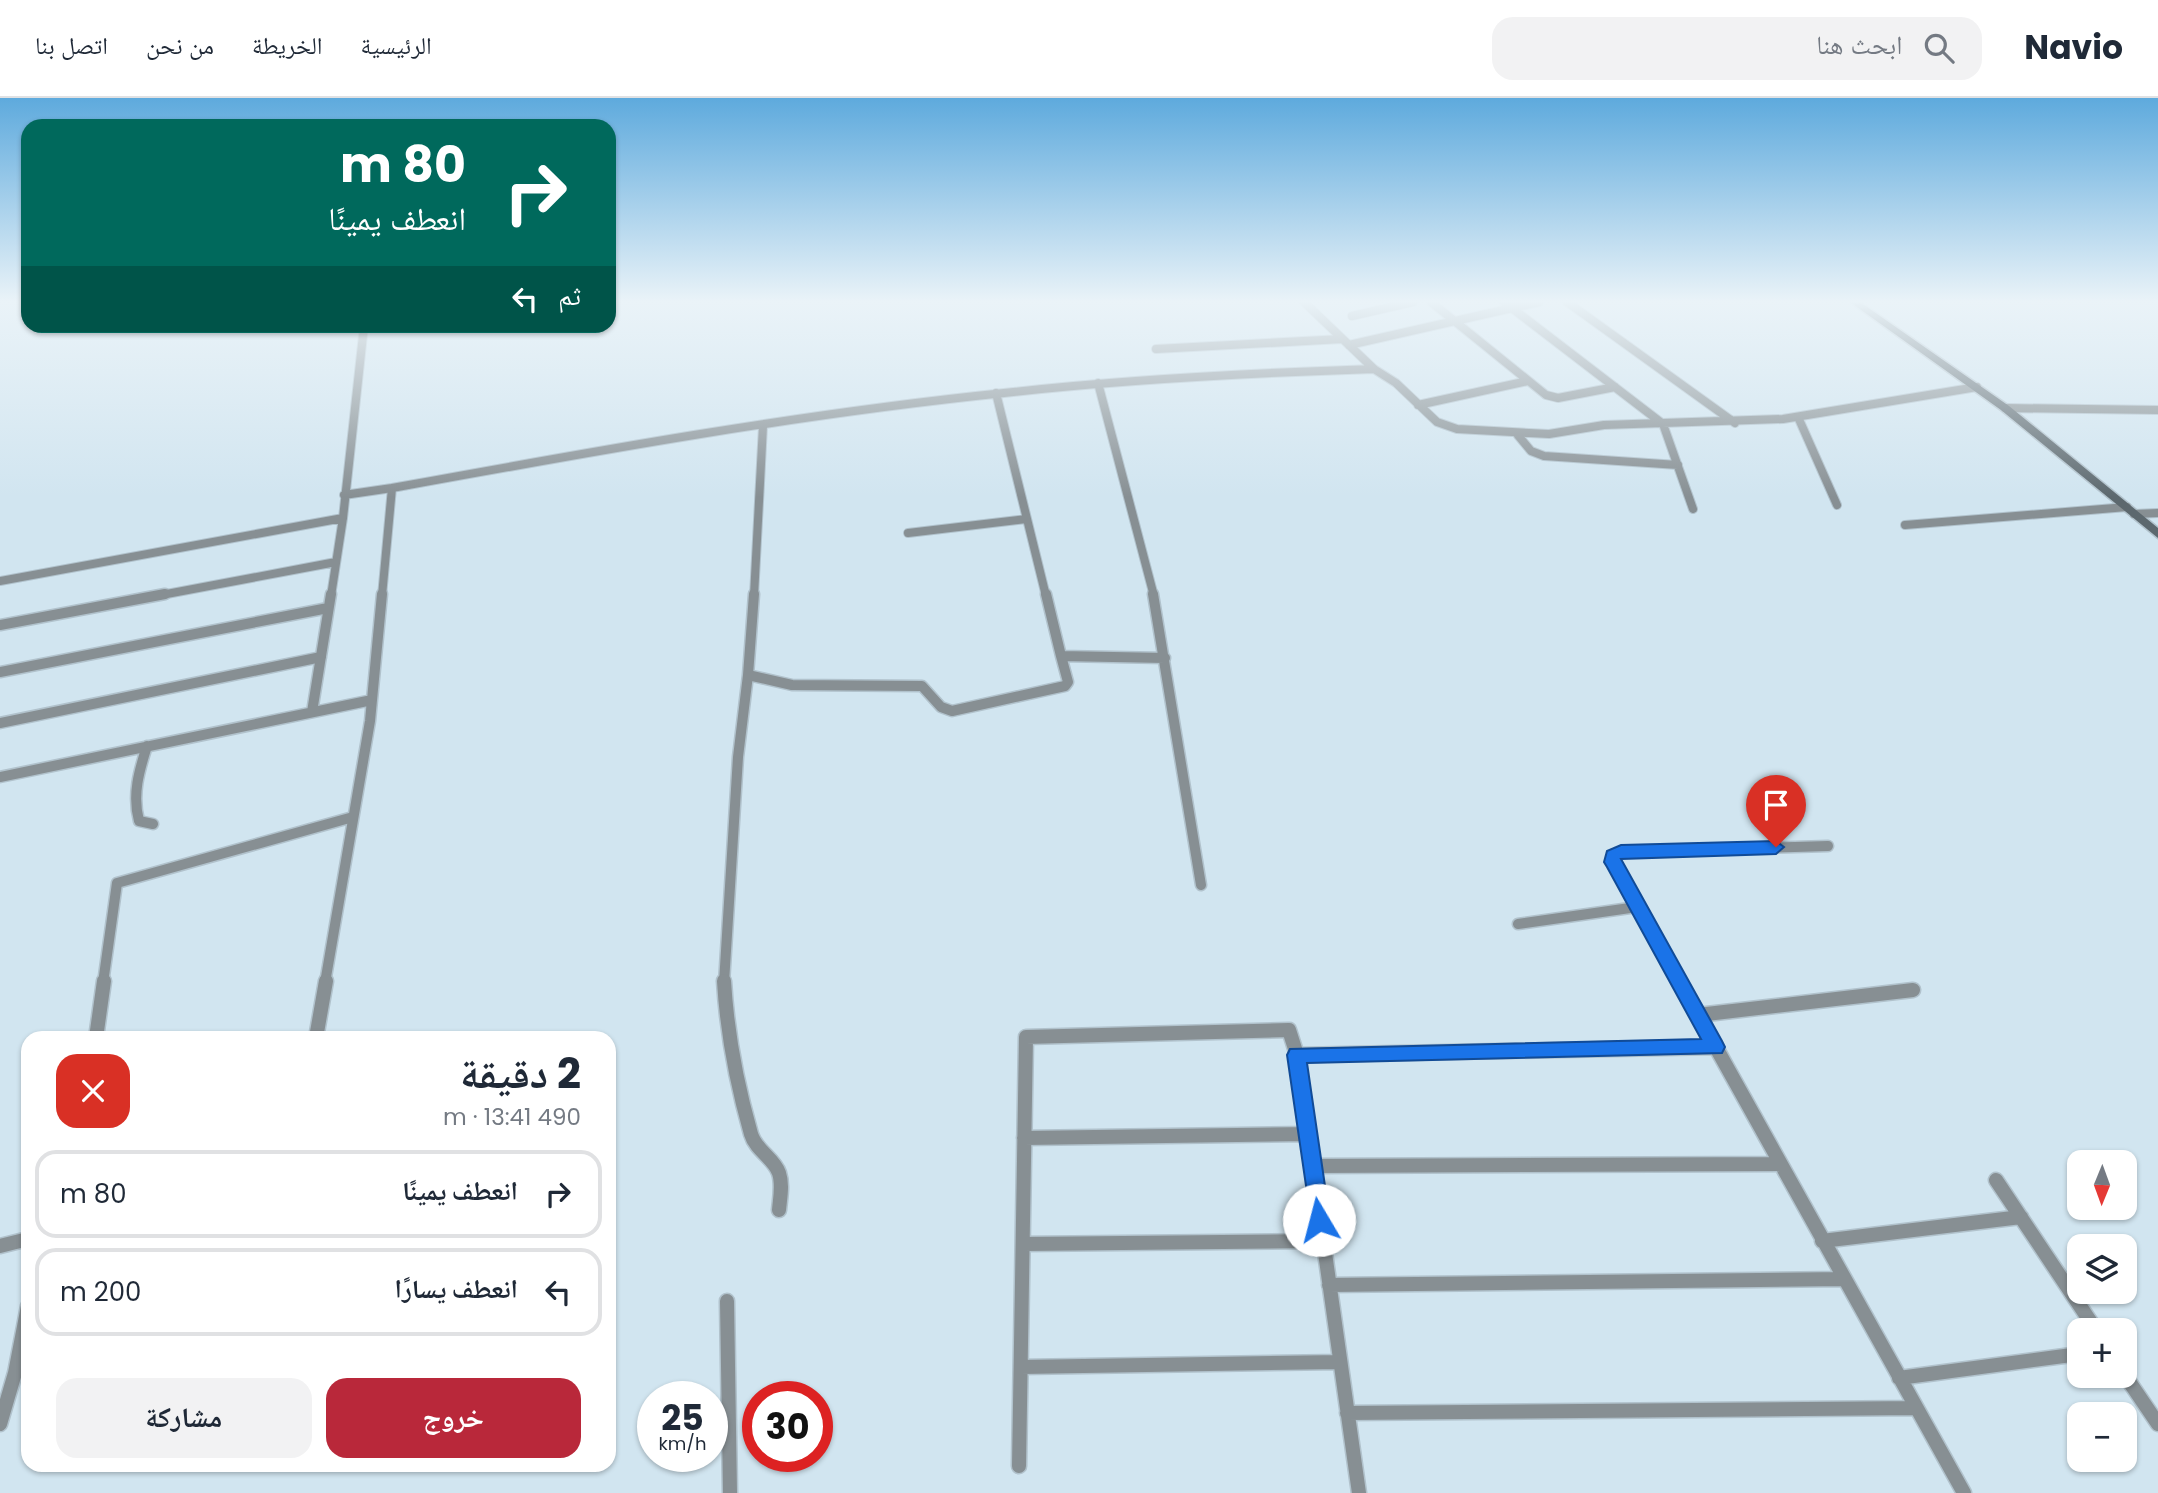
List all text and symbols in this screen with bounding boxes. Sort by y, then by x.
search box [1492,17,1982,80]
text: Navio [2024,24,2123,71]
text: ابحث هنا [1816,27,1902,63]
text: اتصل بنا [35,29,108,62]
text: من نحن [146,29,214,62]
text: الخريطة [252,29,323,62]
text: الرئيسية [361,29,432,62]
icon: search [1920,29,1958,67]
text: 80 m [340,131,466,199]
icon: right [490,147,581,238]
text: انعطف يمينًا [328,196,466,241]
text: ثم [558,278,581,314]
icon: left [506,280,544,318]
pin [1746,775,1806,847]
icon: arrive [1757,786,1795,824]
text: 2 دقيقة [460,1044,581,1103]
button: close [56,1054,130,1128]
text: 490 m · 13:41 [443,1101,581,1133]
north arrow [2067,1150,2137,1220]
map controls [2067,1150,2137,1472]
text: انعطف يمينًا [402,1173,518,1209]
icon: right [539,1175,577,1213]
text: 80 m [60,1176,126,1212]
position arrow [1282,1183,1356,1257]
button: layers [2067,1234,2137,1304]
text: انعطف يسارًا [395,1271,518,1307]
icon: left [539,1273,577,1311]
text: 200 m [60,1274,141,1310]
button: + [2067,1318,2137,1388]
button: مشاركة [56,1378,312,1458]
button: خروج [326,1378,581,1458]
speed limit sign: 30 [742,1381,833,1472]
text: 25 [661,1393,704,1442]
button: − [2067,1402,2137,1472]
text: km/h [659,1431,706,1456]

